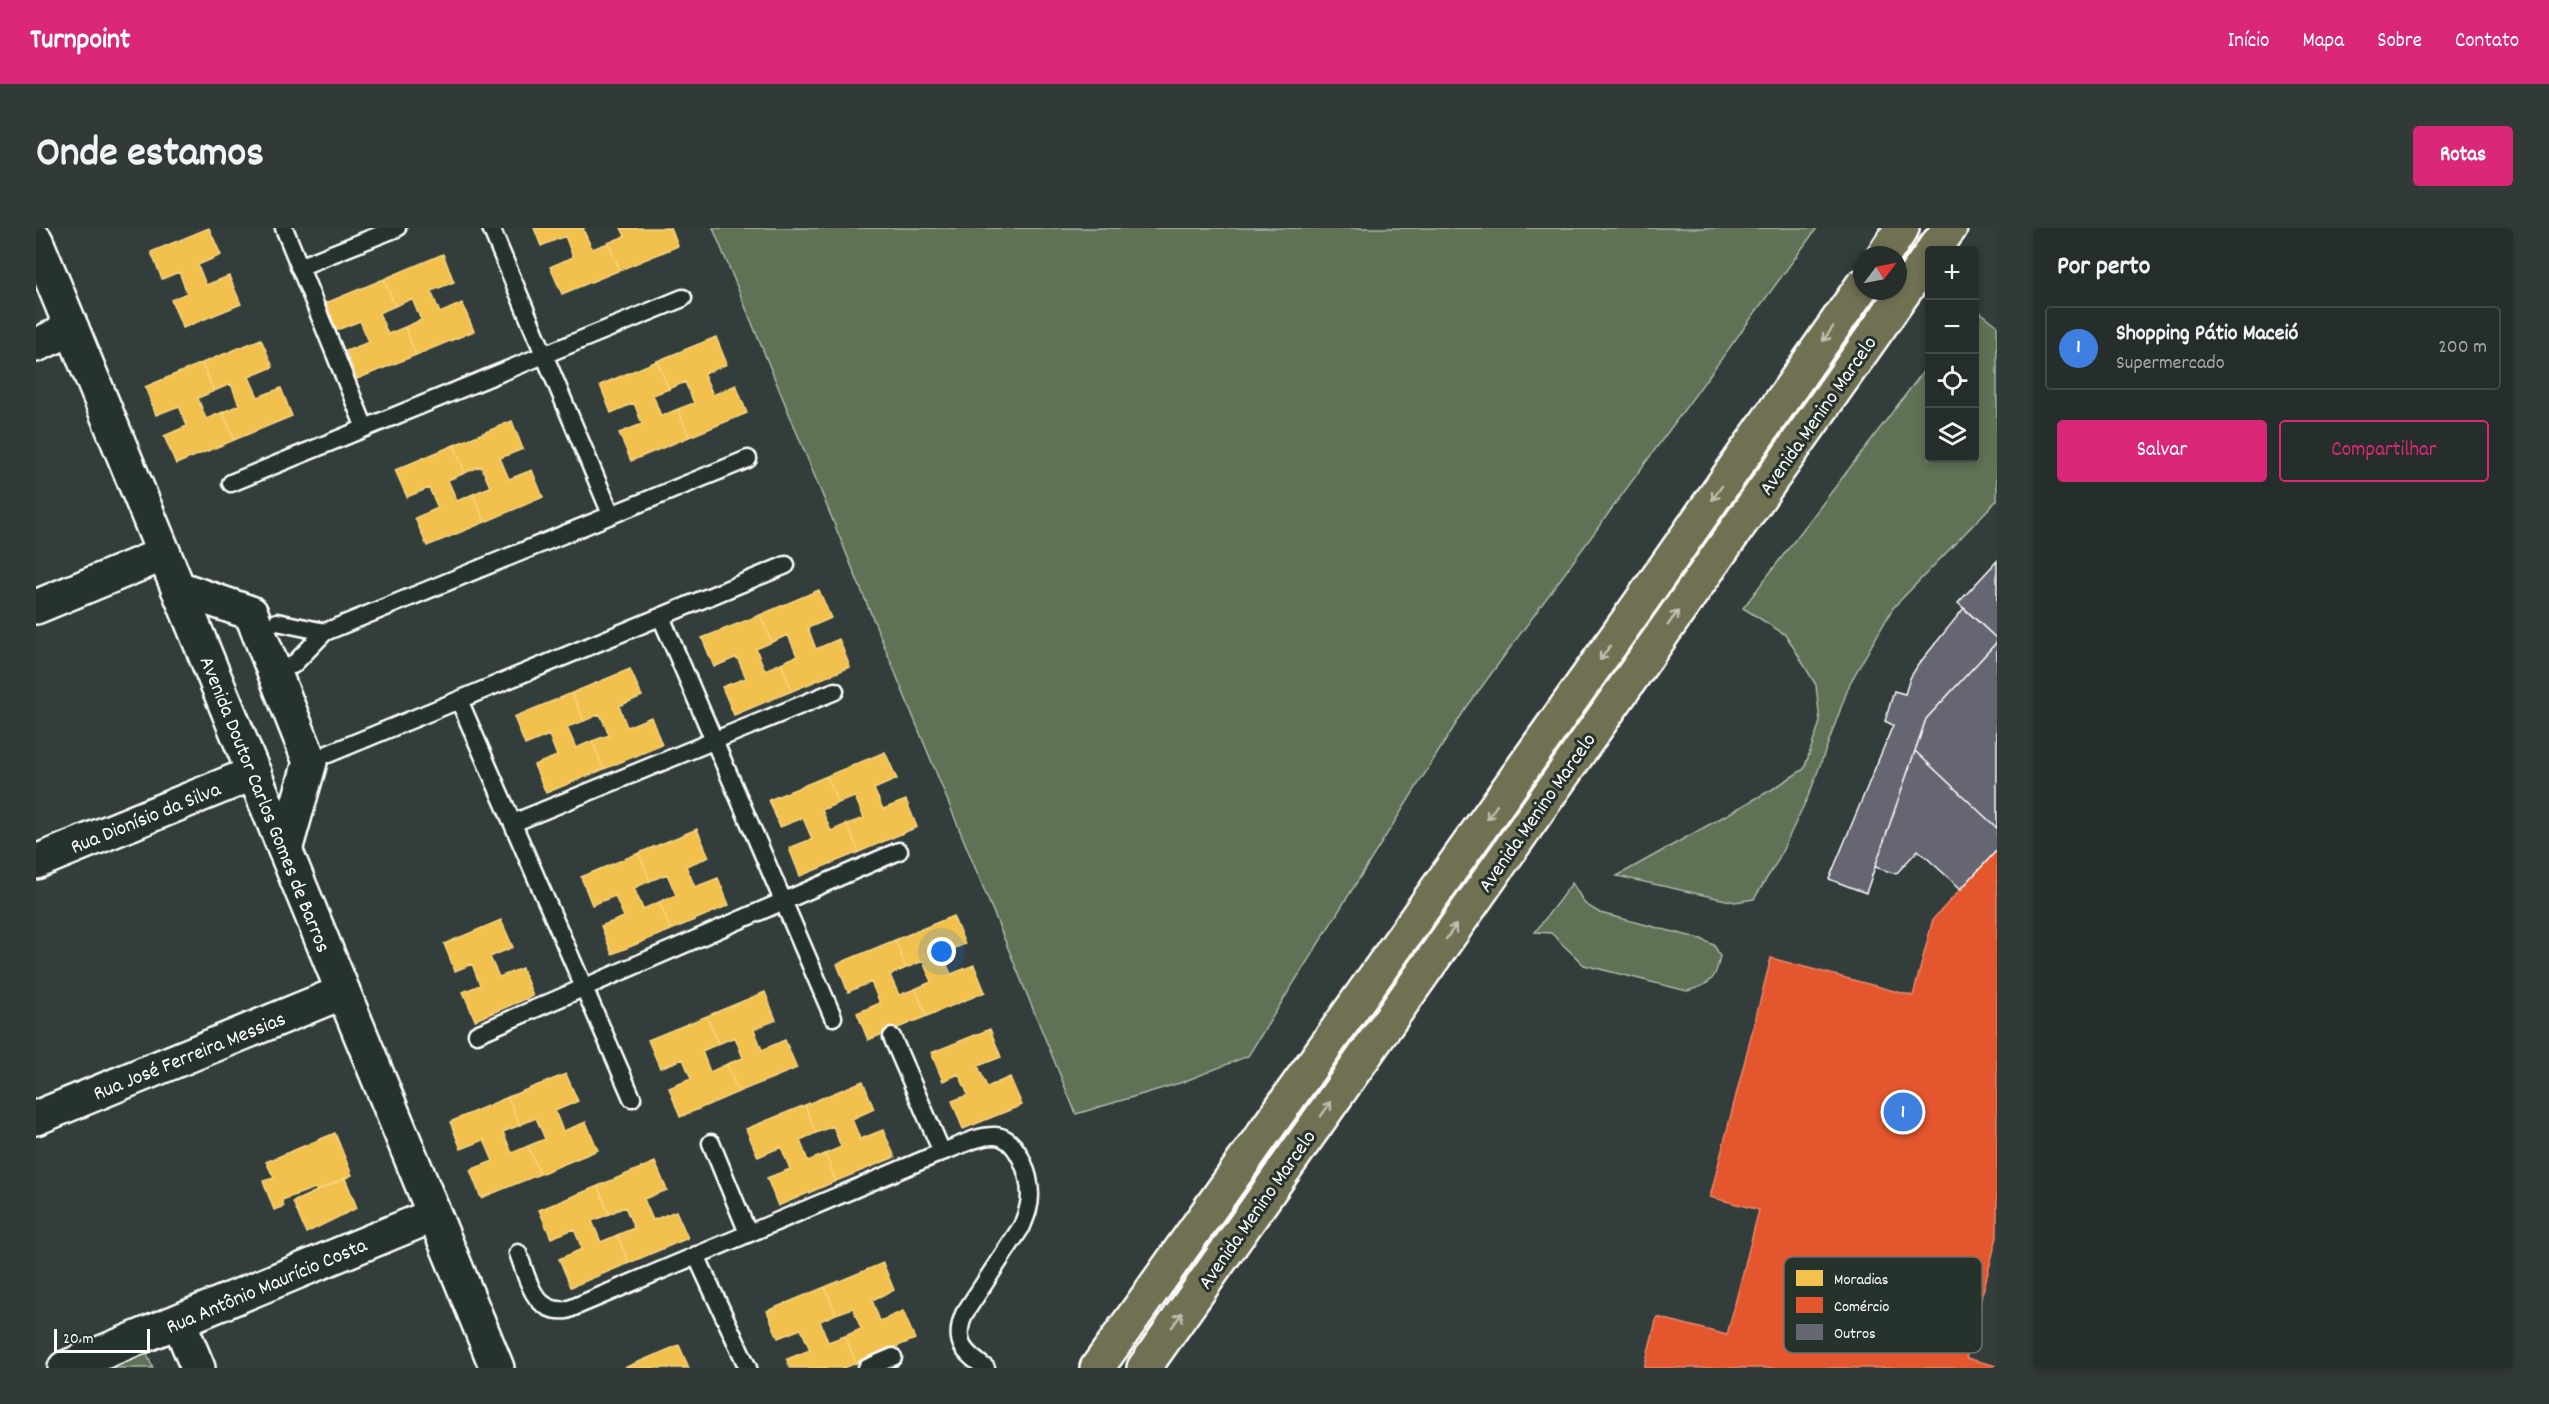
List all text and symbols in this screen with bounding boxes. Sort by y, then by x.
text: Turnpoint [30,22,130,62]
text: Início [2228,27,2269,57]
text: Mapa [2302,27,2344,57]
text: Sobre [2377,27,2422,57]
text: Contato [2455,27,2519,57]
text: Onde estamos [36,126,264,186]
button: Rotas [2413,126,2513,186]
north arrow [1853,246,1907,300]
map controls [1925,246,1979,462]
button: + [1925,246,1979,300]
text: Por perto [2057,249,2150,286]
button: − [1925,300,1979,354]
text: Shopping Pátio Maceió [2116,319,2298,350]
one-way arrow [1822,325,1834,341]
street label: Avenida Menino Marcelo [1753,331,1886,503]
text: 1 [2076,334,2081,362]
text: 200 m [2438,334,2487,362]
text: Supermercado [2116,350,2225,378]
button: locate [1925,354,1979,408]
button: layers [1925,408,1979,462]
button: Salvar [2057,420,2267,482]
button: Compartilhar [2279,420,2489,482]
one-way arrow [1711,485,1723,501]
one-way arrow [1667,611,1679,627]
one-way arrow [1599,644,1611,661]
street label: Avenida Doutor Carlos Gomes de Barros [190,652,337,958]
street label: Avenida Menino Marcelo [1472,728,1605,900]
street label: Rua Dionísio da Silva [67,776,227,864]
one-way arrow [1486,804,1498,820]
one-way arrow [1445,925,1457,941]
your location [927,937,956,966]
street label: Rua José Ferreira Messias [89,1005,291,1110]
pin: 1 [1884,1090,1922,1134]
one-way arrow [1320,1102,1332,1118]
street label: Avenida Menino Marcelo [1192,1125,1325,1297]
street label: Rua Antônio Maurício Costa [162,1231,373,1344]
legend [1784,1257,1982,1353]
text: Moradias [1834,1269,1889,1292]
text: Comércio [1834,1296,1889,1319]
one-way arrow [1171,1313,1184,1329]
text: Outros [1834,1323,1876,1346]
scale bar [54,1326,150,1354]
text: 20 m [63,1328,93,1351]

